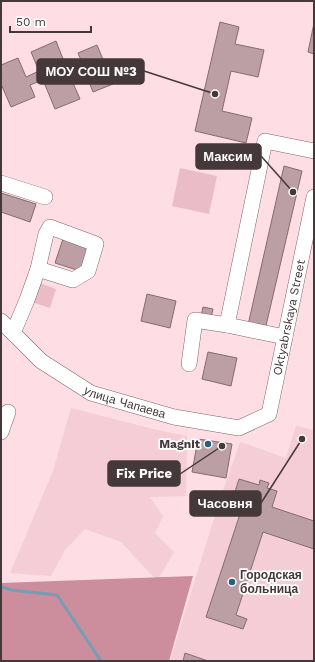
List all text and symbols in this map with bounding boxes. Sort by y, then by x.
scale bar [10,8,91,34]
text: 50 m [16,15,46,29]
callout: МОУ СОШ №3 [37,59,144,84]
text: МОУ СОШ №3 [45,64,137,79]
callout: Максим [196,144,261,169]
text: Максим [203,149,253,164]
street label: Oktyabrskaya Street [270,258,308,377]
street label: улица Чапаева [81,383,168,421]
place label: Magnit [159,437,201,451]
marker: Magnit [203,439,213,449]
callout: Fix Price [108,461,180,486]
text: Fix Price [116,466,172,481]
callout: Часовня [190,491,261,516]
text: Часовня [198,496,252,511]
place label: Городская больница [240,568,302,596]
marker: Городская больница [227,577,237,587]

